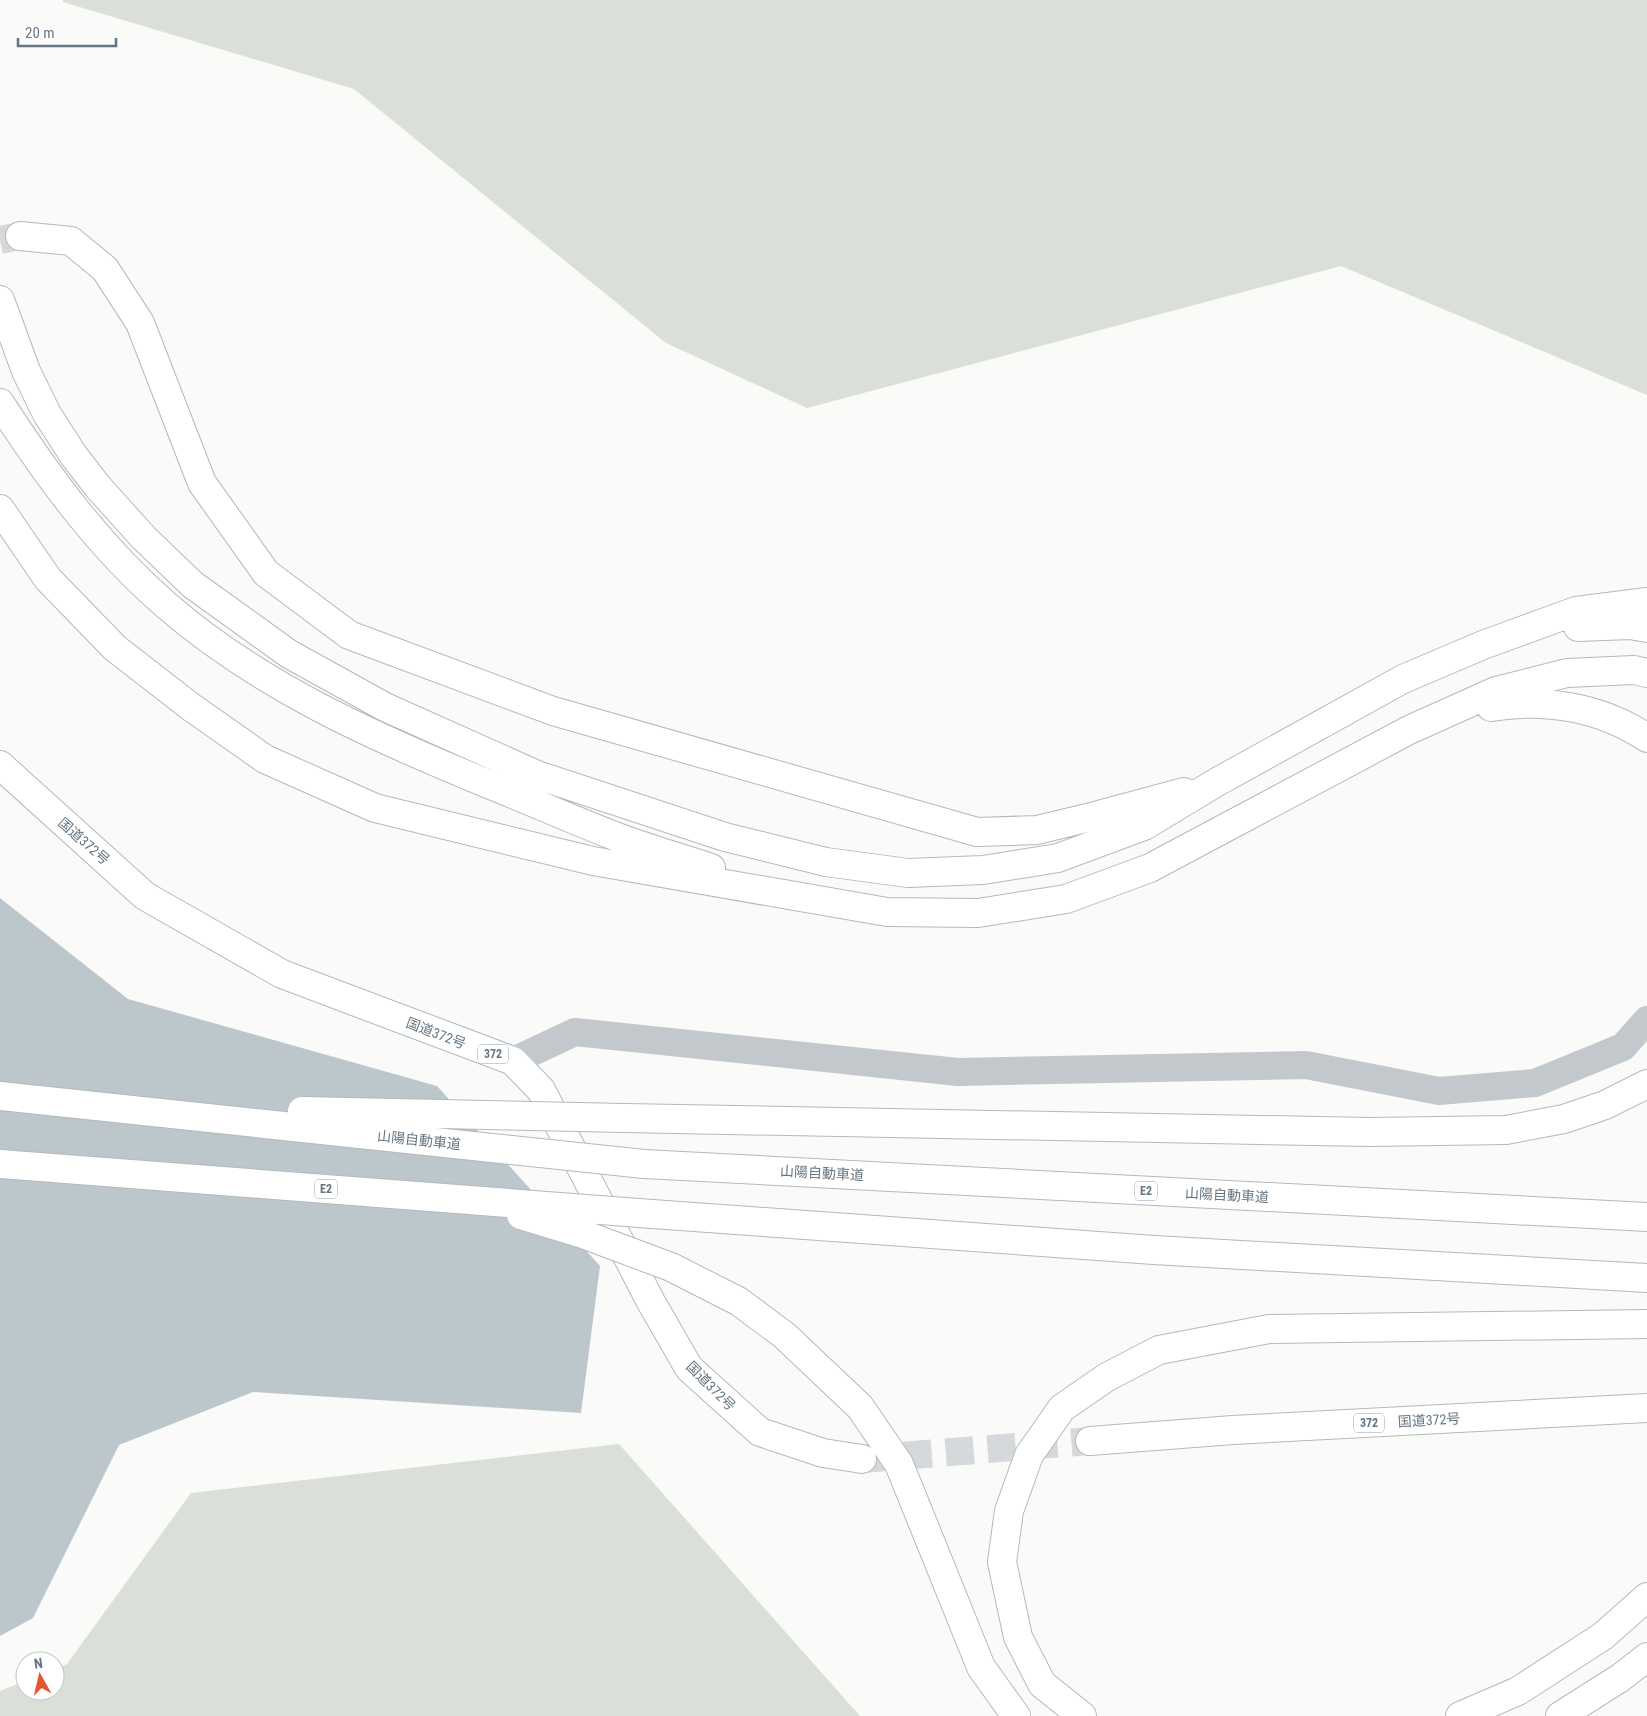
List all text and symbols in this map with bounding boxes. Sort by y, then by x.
scale bar [18,15,115,47]
text: 20 m [25,24,55,42]
street label: 国道372号 [55,814,113,868]
street label: 国道372号 [404,1014,468,1052]
road number: 372 [478,1044,508,1064]
street label: 山陽自動車道 [376,1128,462,1152]
street label: 山陽自動車道 [780,1163,864,1183]
road number: E2 [315,1180,337,1198]
road number: E2 [1135,1182,1157,1200]
street label: 山陽自動車道 [1185,1185,1269,1205]
street label: 国道372号 [683,1358,739,1414]
street label: 国道372号 [1397,1410,1461,1430]
road number: 372 [1354,1414,1384,1432]
north arrow [15,1651,65,1701]
text: N [33,1655,44,1672]

